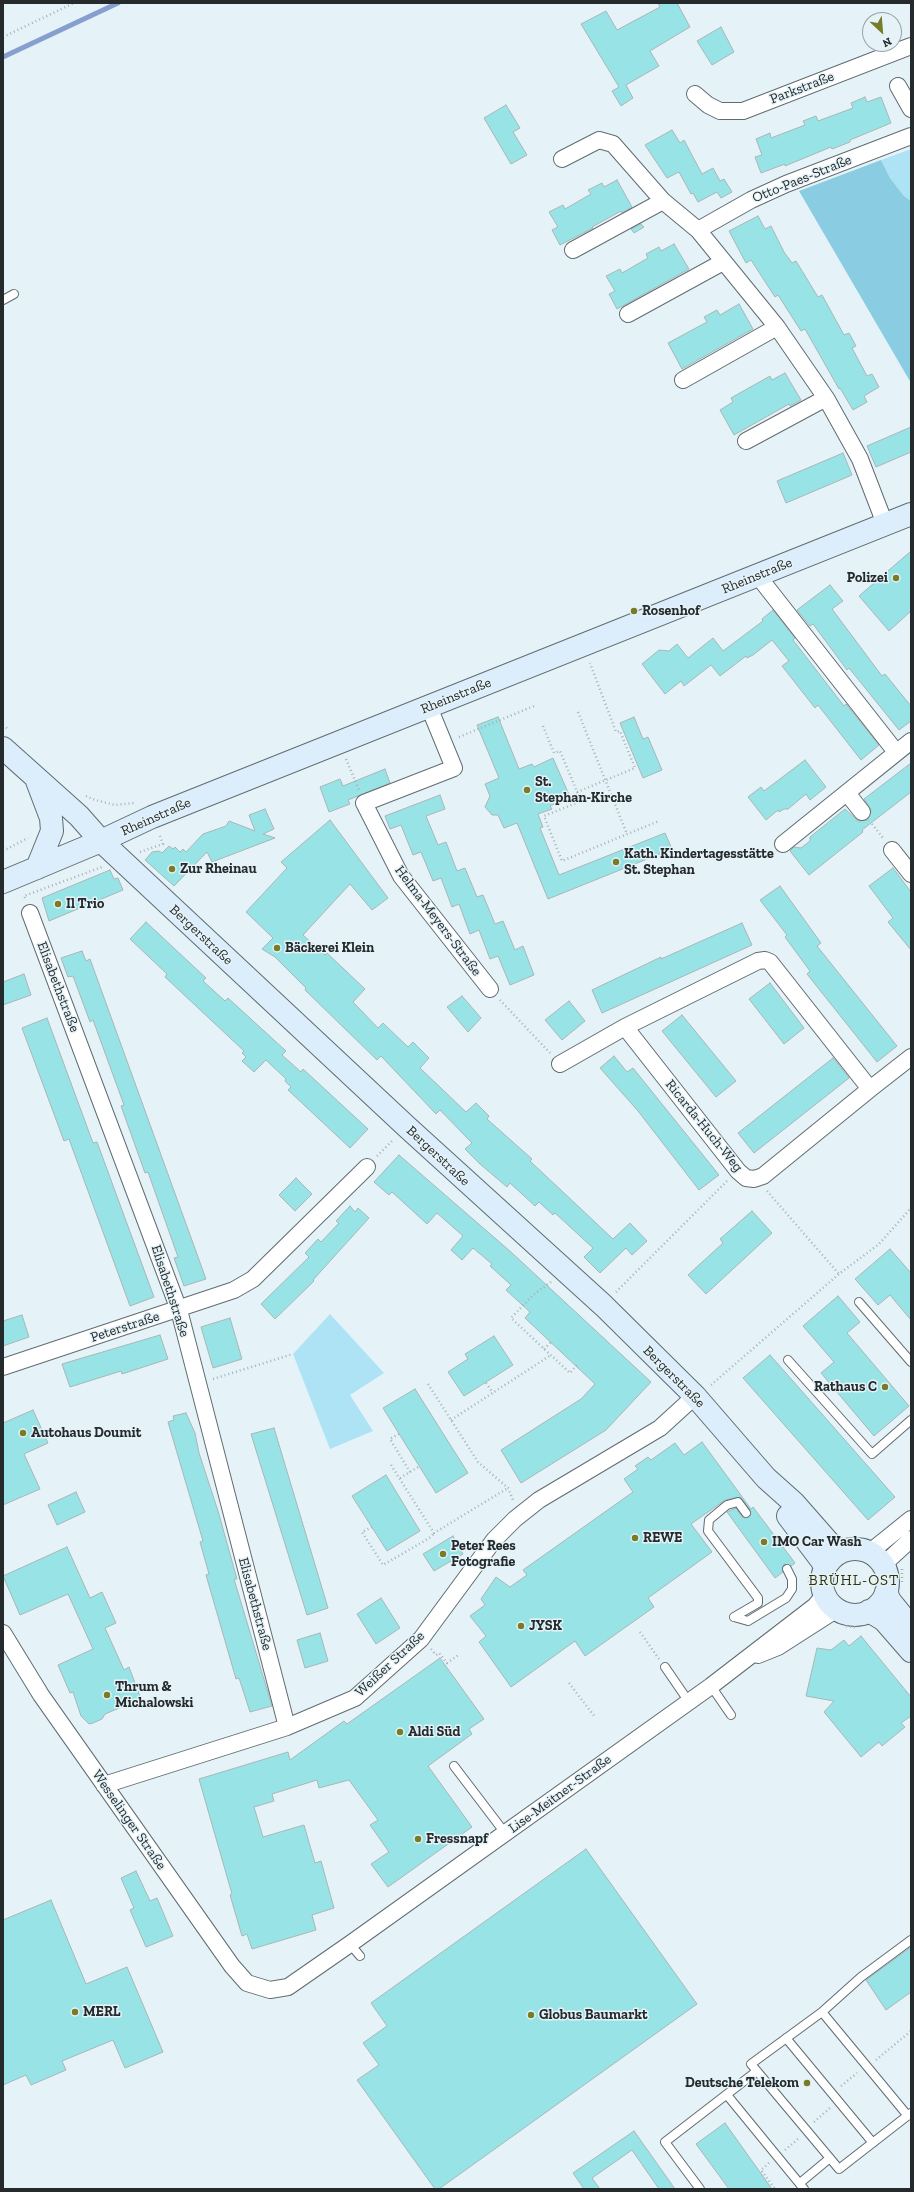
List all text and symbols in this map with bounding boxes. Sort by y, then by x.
north arrow [862,12,902,52]
text: N [880,35,894,50]
street label: Parkstraße [767,68,837,108]
street label: Otto-Paes-Straße [750,151,854,207]
street label: Rheinstraße [719,554,795,598]
place label: Polizei [847,570,888,586]
marker: Polizei [891,573,901,583]
place label: Rosenhof [642,603,700,619]
marker: Rosenhof [629,606,639,616]
street label: Rheinstraße [418,674,494,718]
place label: St. Stephan-Kirche [535,774,632,806]
marker: St. Stephan-Kirche [522,785,532,795]
street label: Rheinstraße [118,794,194,840]
place label: Kath. Kindertagesstätte St. Stephan [624,846,774,878]
marker: Kath. Kindertagesstätte St. Stephan [611,857,621,867]
place label: Zur Rheinau [180,861,257,877]
street label: Helma-Meyers-Straße [391,863,485,979]
marker: Zur Rheinau [167,864,177,874]
place label: Il Trio [66,896,104,912]
marker: Il Trio [53,899,63,909]
street label: Bergerstraße [166,901,236,969]
street label: Elisabethstraße [33,939,83,1035]
place label: Bäckerei Klein [285,940,374,956]
marker: Bäckerei Klein [272,943,282,953]
street label: Ricarda-Huch-Weg [662,1077,746,1175]
street label: Bergerstraße [403,1122,473,1190]
street label: Elisabethstraße [147,1243,193,1339]
street label: Peterstraße [88,1308,162,1346]
street label: Bergerstraße [640,1343,708,1411]
place label: Rathaus C [814,1379,877,1395]
marker: Rathaus C [880,1382,890,1392]
place label: Autohaus Doumit [31,1425,141,1441]
marker: Autohaus Doumit [18,1428,28,1438]
place label: REWE [643,1530,682,1546]
marker: REWE [630,1533,640,1543]
place label: IMO Car Wash [772,1534,862,1550]
marker: IMO Car Wash [759,1537,769,1547]
place label: Peter Rees Fotografie [451,1538,516,1570]
marker: Peter Rees Fotografie [438,1549,448,1559]
street label: Elisabethstraße [235,1556,275,1652]
district label: BRÜHL-OST [809,1572,899,1590]
place label: JYSK [529,1618,562,1634]
marker: JYSK [516,1621,526,1631]
street label: Weißer Straße [352,1628,428,1700]
place label: Thrum & Michalowski [115,1679,193,1712]
marker: Thrum & Michalowski [102,1690,112,1700]
place label: Aldi Süd [408,1724,460,1740]
marker: Aldi Süd [395,1727,405,1737]
street label: Lise-Meitner-Straße [505,1751,615,1837]
street label: Wesselinger Straße [88,1767,170,1873]
place label: Fressnapf [426,1831,488,1847]
marker: Fressnapf [413,1834,423,1844]
place label: MERL [83,2004,121,2020]
marker: MERL [70,2007,80,2017]
place label: Globus Baumarkt [539,2007,648,2023]
marker: Globus Baumarkt [526,2010,536,2020]
place label: Deutsche Telekom [685,2075,799,2091]
marker: Deutsche Telekom [802,2078,812,2088]

